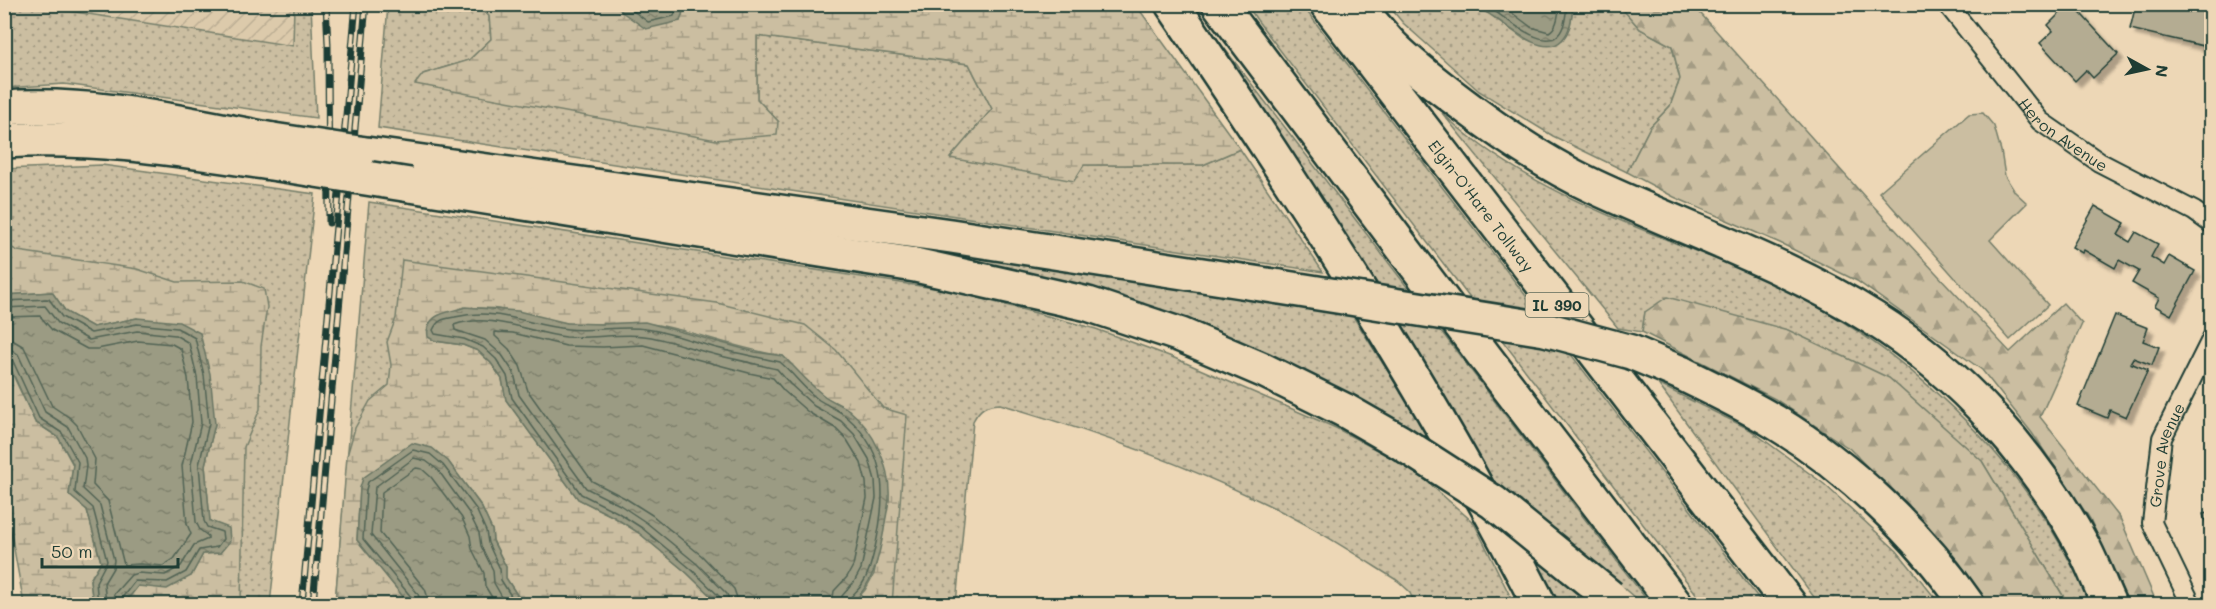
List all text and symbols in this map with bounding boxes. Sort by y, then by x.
north arrow [2117,39,2177,99]
text: N [2151,64,2174,79]
street label: Heron Avenue [2015,93,2112,175]
street label: Elgin-O'Hare Tollway [1425,135,1539,275]
road number: IL 390 [1526,293,1588,317]
street label: Grove Avenue [2143,399,2189,508]
scale bar [42,531,178,569]
text: 50 m [51,539,93,563]

